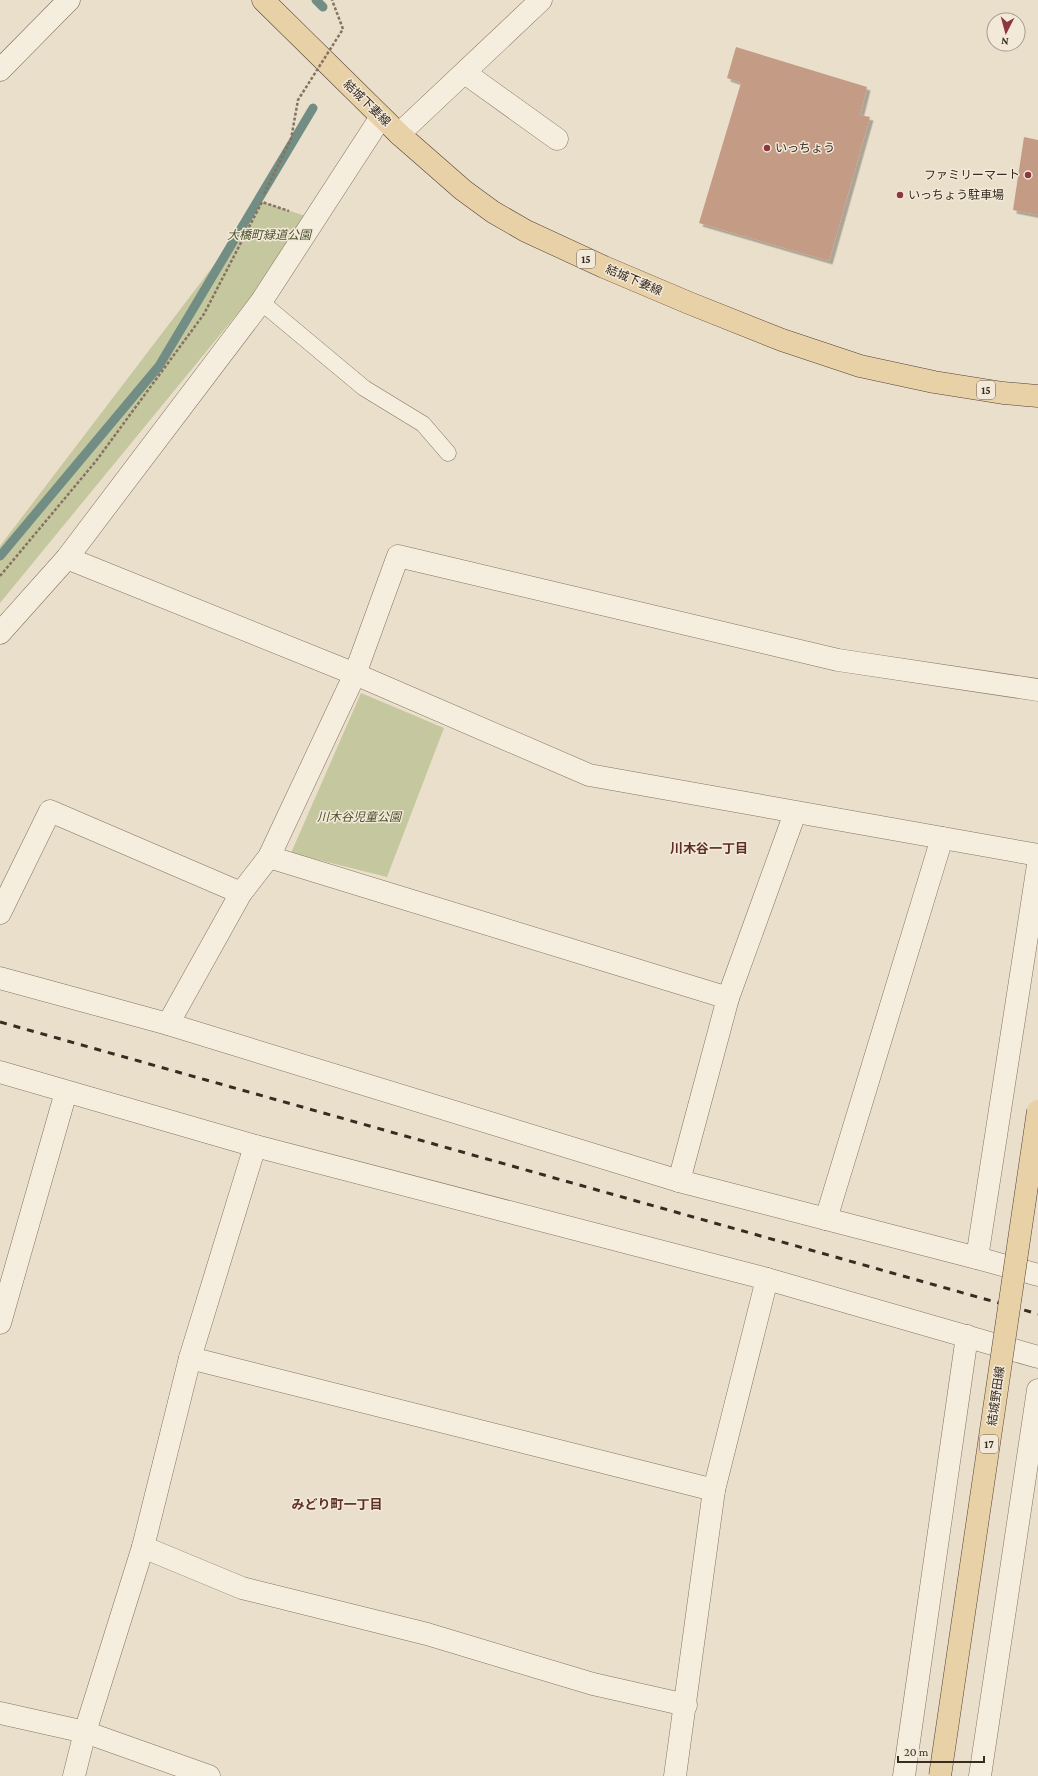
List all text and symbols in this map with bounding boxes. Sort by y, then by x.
north arrow [986,12,1026,52]
text: N [1000,36,1009,48]
street label: 結城下妻線 [341,77,393,129]
place label: いっちょう [775,141,835,155]
marker: いっちょう [762,143,772,153]
place label: ファミリーマート [924,168,1020,182]
marker: ファミリーマート [1023,170,1033,180]
place label: いっちょう駐車場 [908,188,1004,202]
marker: いっちょう駐車場 [895,190,905,200]
park label: 大橋町緑道公園 [227,228,313,242]
road number: 15 [577,250,595,268]
street label: 結城下妻線 [604,262,664,298]
road number: 15 [977,381,995,399]
park label: 川木谷児童公園 [317,810,403,824]
district label: 川木谷一丁目 [670,841,748,856]
street label: 結城野田線 [985,1365,1007,1427]
road number: 17 [980,1435,998,1453]
district label: みどり町一丁目 [291,1497,383,1512]
scale bar [898,1738,984,1764]
text: 20 m [904,1745,929,1759]

